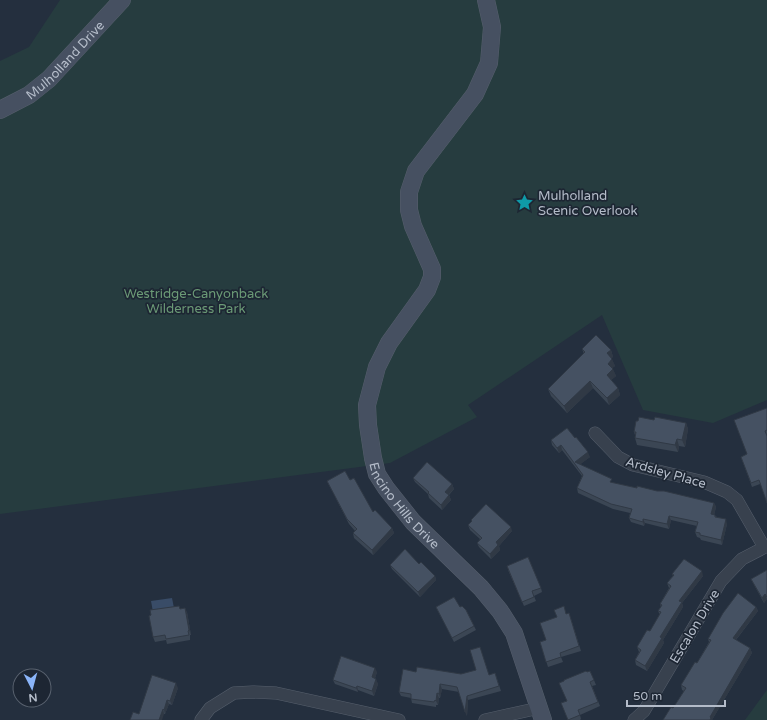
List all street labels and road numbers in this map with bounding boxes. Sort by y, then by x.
street label: Mulholland Drive [23,18,108,103]
street label: Ardsley Place [624,454,708,492]
street label: Encino Hills Drive [365,461,443,553]
street label: Escalon Drive [667,587,723,666]

